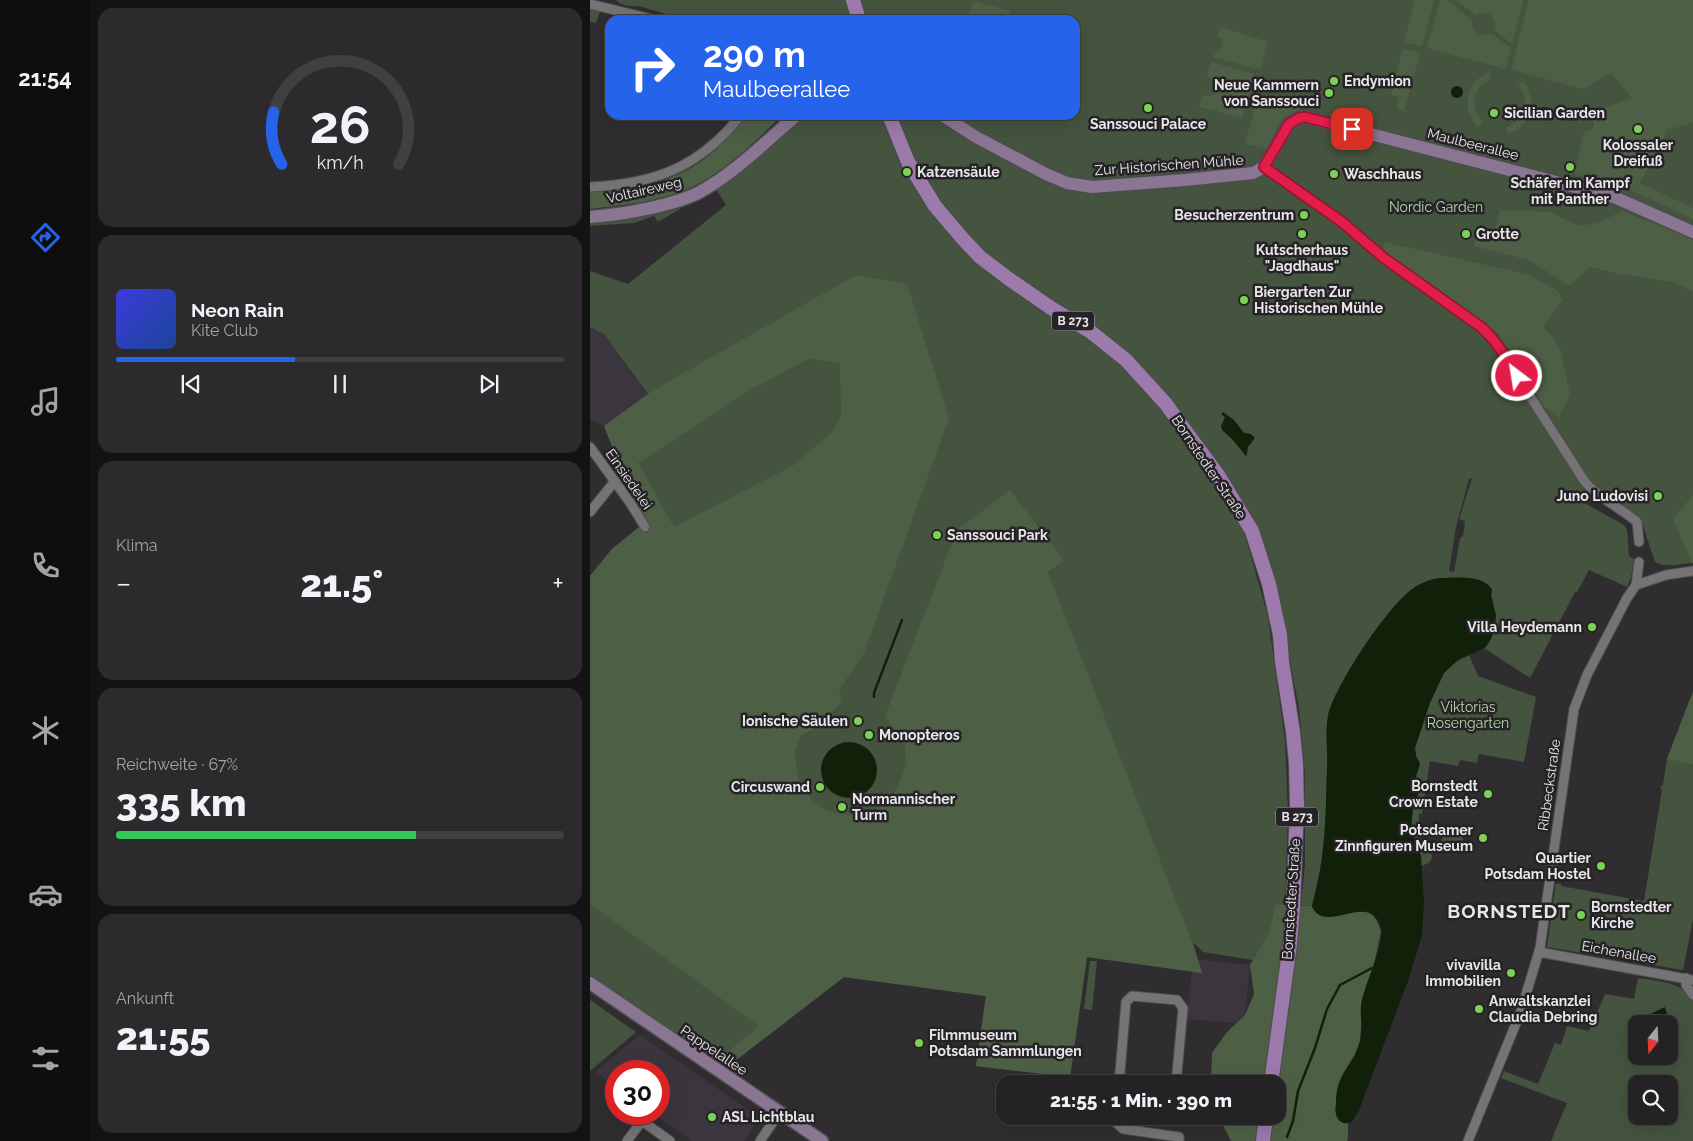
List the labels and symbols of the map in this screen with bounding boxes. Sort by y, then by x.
place label: Endymion [1344,73,1411,89]
marker: Endymion [1328,75,1340,87]
place label: Neue Kammern von Sanssouci [1214,77,1319,109]
marker: Neue Kammern von Sanssouci [1323,87,1335,99]
marker: Sanssouci Palace [1142,102,1154,114]
place label: Sicilian Garden [1504,105,1605,121]
marker: Sicilian Garden [1488,107,1500,119]
pin [1331,108,1373,150]
place label: Sanssouci Palace [1090,116,1207,132]
marker: Kolossaler Dreifuß [1632,123,1644,135]
street label: Maulbeerallee [1426,125,1520,163]
place label: Kolossaler Dreifuß [1603,137,1674,169]
street label: Zur Historischen Mühle [1094,152,1244,178]
marker: Schäfer im Kampf mit Panther [1564,161,1576,173]
place label: Katzensäule [917,164,1000,180]
marker: Katzensäule [901,166,913,178]
place label: Waschhaus [1344,166,1421,182]
marker: Waschhaus [1328,168,1340,180]
street label: Voltaireweg [605,174,683,206]
place label: Schäfer im Kampf mit Panther [1510,175,1630,207]
park label: Nordic Garden [1389,199,1483,215]
place label: Besucherzentrum [1174,207,1294,223]
marker: Besucherzentrum [1298,209,1310,221]
place label: Grotte [1476,226,1519,242]
marker: Kutscherhaus "Jagdhaus" [1296,228,1308,240]
marker: Grotte [1460,228,1472,240]
place label: Kutscherhaus "Jagdhaus" [1256,242,1348,274]
place label: Biergarten Zur Historischen Mühle [1254,284,1384,316]
marker: Biergarten Zur Historischen Mühle [1238,294,1250,306]
road number: B 273 [1052,312,1094,331]
position arrow [1490,349,1542,401]
street label: Bornstedter Straße [1168,412,1250,522]
street label: Einsiedelei [602,446,656,512]
place label: Juno Ludovisi [1556,488,1648,504]
marker: Juno Ludovisi [1652,490,1664,502]
place label: Sanssouci Park [947,527,1048,543]
marker: Sanssouci Park [931,529,943,541]
place label: Villa Heydemann [1467,619,1582,635]
marker: Villa Heydemann [1586,621,1598,633]
park label: Viktorias Rosengarten [1427,699,1509,731]
place label: Ionische Säulen [742,713,848,729]
marker: Ionische Säulen [852,715,864,727]
place label: Monopteros [879,727,960,743]
marker: Monopteros [863,729,875,741]
street label: Ribbeckstraße [1535,738,1563,832]
place label: Bornstedt Crown Estate [1389,778,1479,810]
place label: Circuswand [731,779,810,795]
marker: Circuswand [814,781,826,793]
marker: Bornstedt Crown Estate [1482,788,1494,800]
place label: Normannischer Turm [852,791,956,823]
marker: Normannischer Turm [836,801,848,813]
road number: B 273 [1276,808,1318,826]
place label: Potsdamer Zinnfiguren Museum [1335,822,1474,854]
marker: Potsdamer Zinnfiguren Museum [1477,832,1489,844]
street label: Bornstedter Straße [1279,838,1303,960]
place label: Quartier Potsdam Hostel [1485,850,1592,882]
marker: Quartier Potsdam Hostel [1595,860,1607,872]
place label: Bornstedter Kirche [1591,899,1672,931]
district label: BORNSTEDT [1447,900,1571,922]
marker: Bornstedter Kirche [1575,909,1587,921]
street label: Eichenallee [1580,938,1658,966]
place label: vivavilla Immobilien [1425,957,1501,989]
marker: vivavilla Immobilien [1505,967,1517,979]
place label: Anwaltskanzlei Claudia Debring [1489,993,1597,1025]
marker: Anwaltskanzlei Claudia Debring [1473,1003,1485,1015]
north arrow [1628,1015,1678,1065]
street label: Pappelallee [678,1022,750,1078]
place label: Filmmuseum Potsdam Sammlungen [929,1027,1082,1059]
marker: Filmmuseum Potsdam Sammlungen [913,1037,925,1049]
speed limit sign: 30 [605,1060,670,1125]
place label: ASL Lichtblau [722,1109,815,1125]
marker: ASL Lichtblau [706,1111,718,1123]

